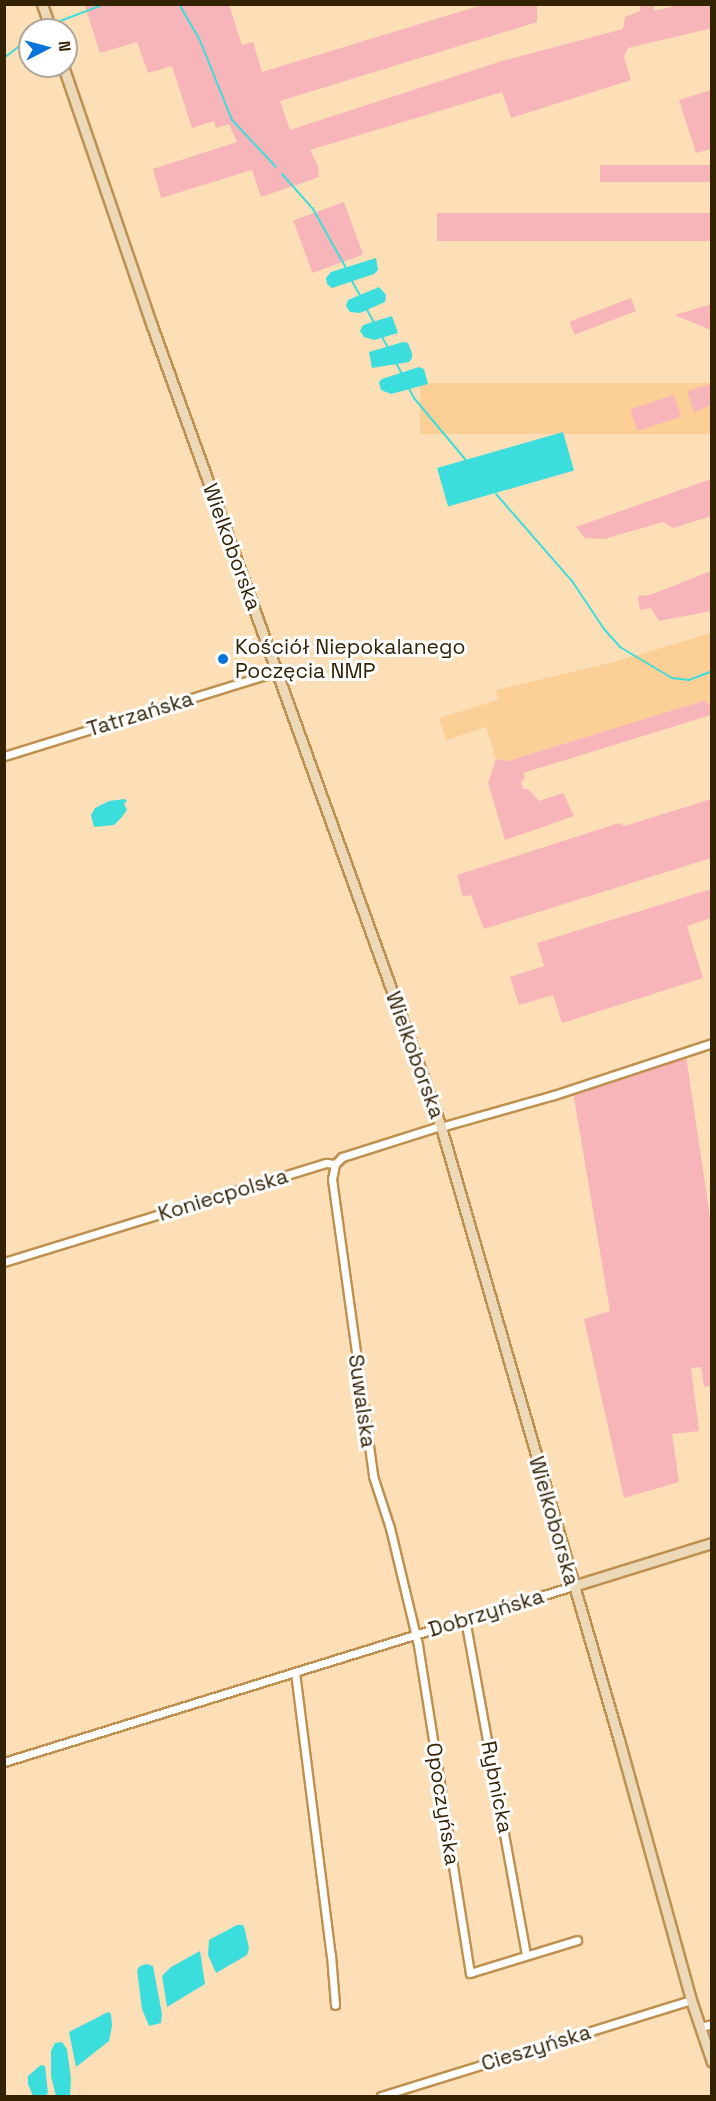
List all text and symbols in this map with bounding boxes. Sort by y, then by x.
north arrow [18,18,78,78]
text: N [53,40,75,53]
street label: Wielkoborska [197,480,267,614]
place label: Kościół Niepokalanego Poczęcia NMP [235,634,465,684]
marker: Kościół Niepokalanego Poczęcia NMP [216,652,230,666]
street label: Tatrzańska [84,686,196,742]
street label: Wielkoborska [380,988,450,1122]
street label: Koniecpolska [155,1163,291,1227]
street label: Suwalska [343,1353,381,1449]
street label: Wielkoborska [524,1453,584,1589]
street label: Dobrzyńska [425,1584,547,1642]
street label: Rybnicka [476,1739,518,1835]
street label: Opoczyńska [421,1741,465,1867]
street label: Cieszyńska [478,2019,594,2077]

